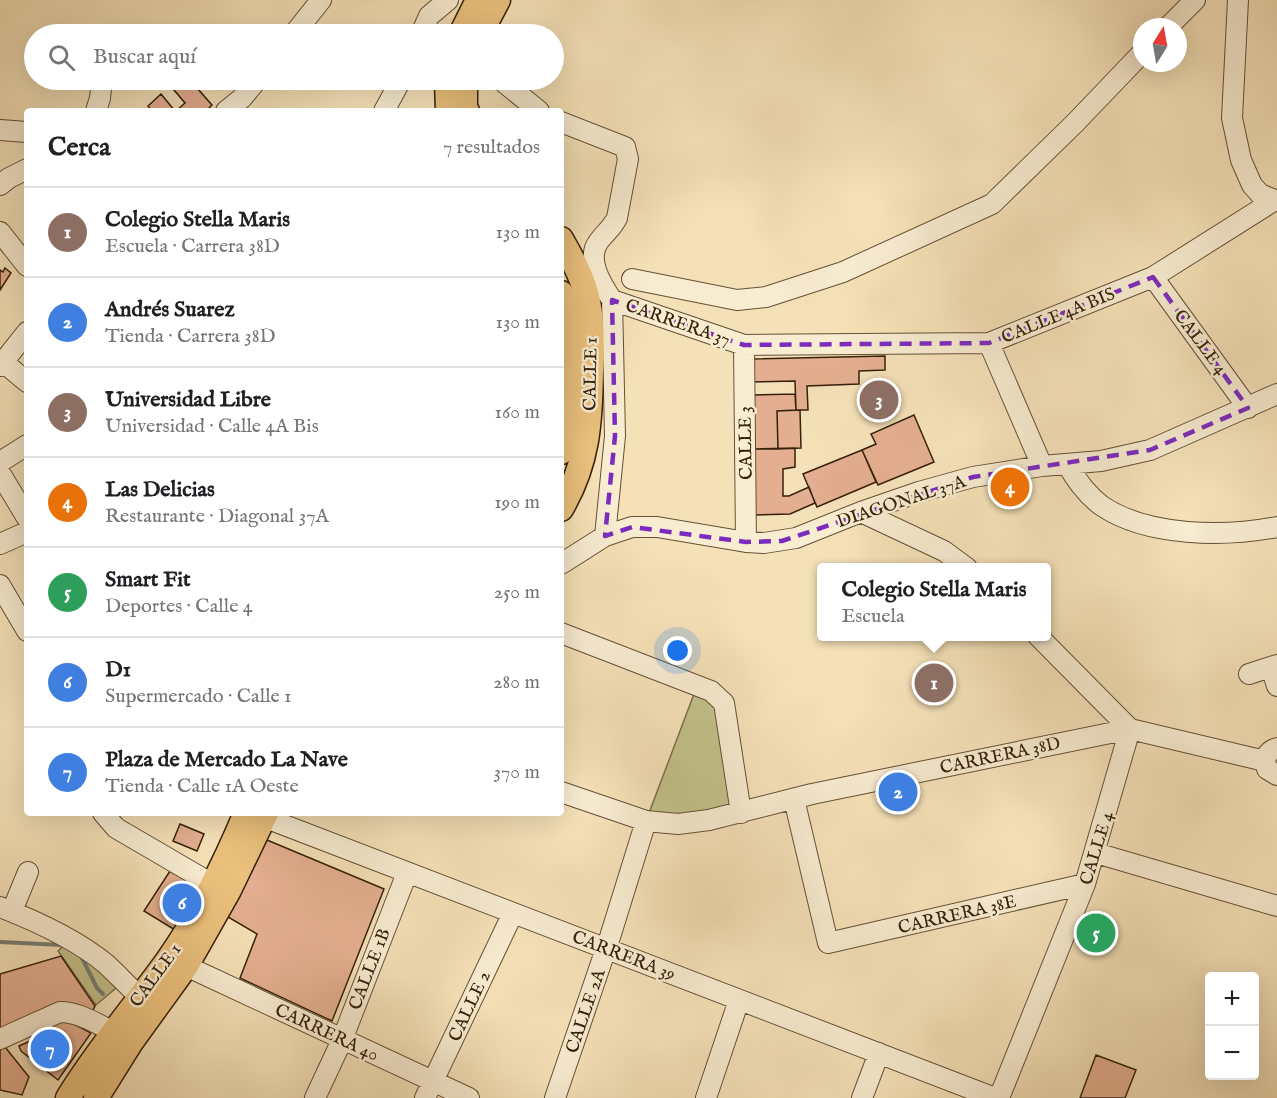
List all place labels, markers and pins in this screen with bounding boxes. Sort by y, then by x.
pin: 3 [860,378,898,422]
pin: 4 [990,464,1030,510]
pin: 1 [914,660,954,706]
pin: 2 [878,770,918,814]
pin: 6 [162,880,201,926]
pin: 5 [1076,910,1116,956]
pin: 7 [31,1026,70,1072]

